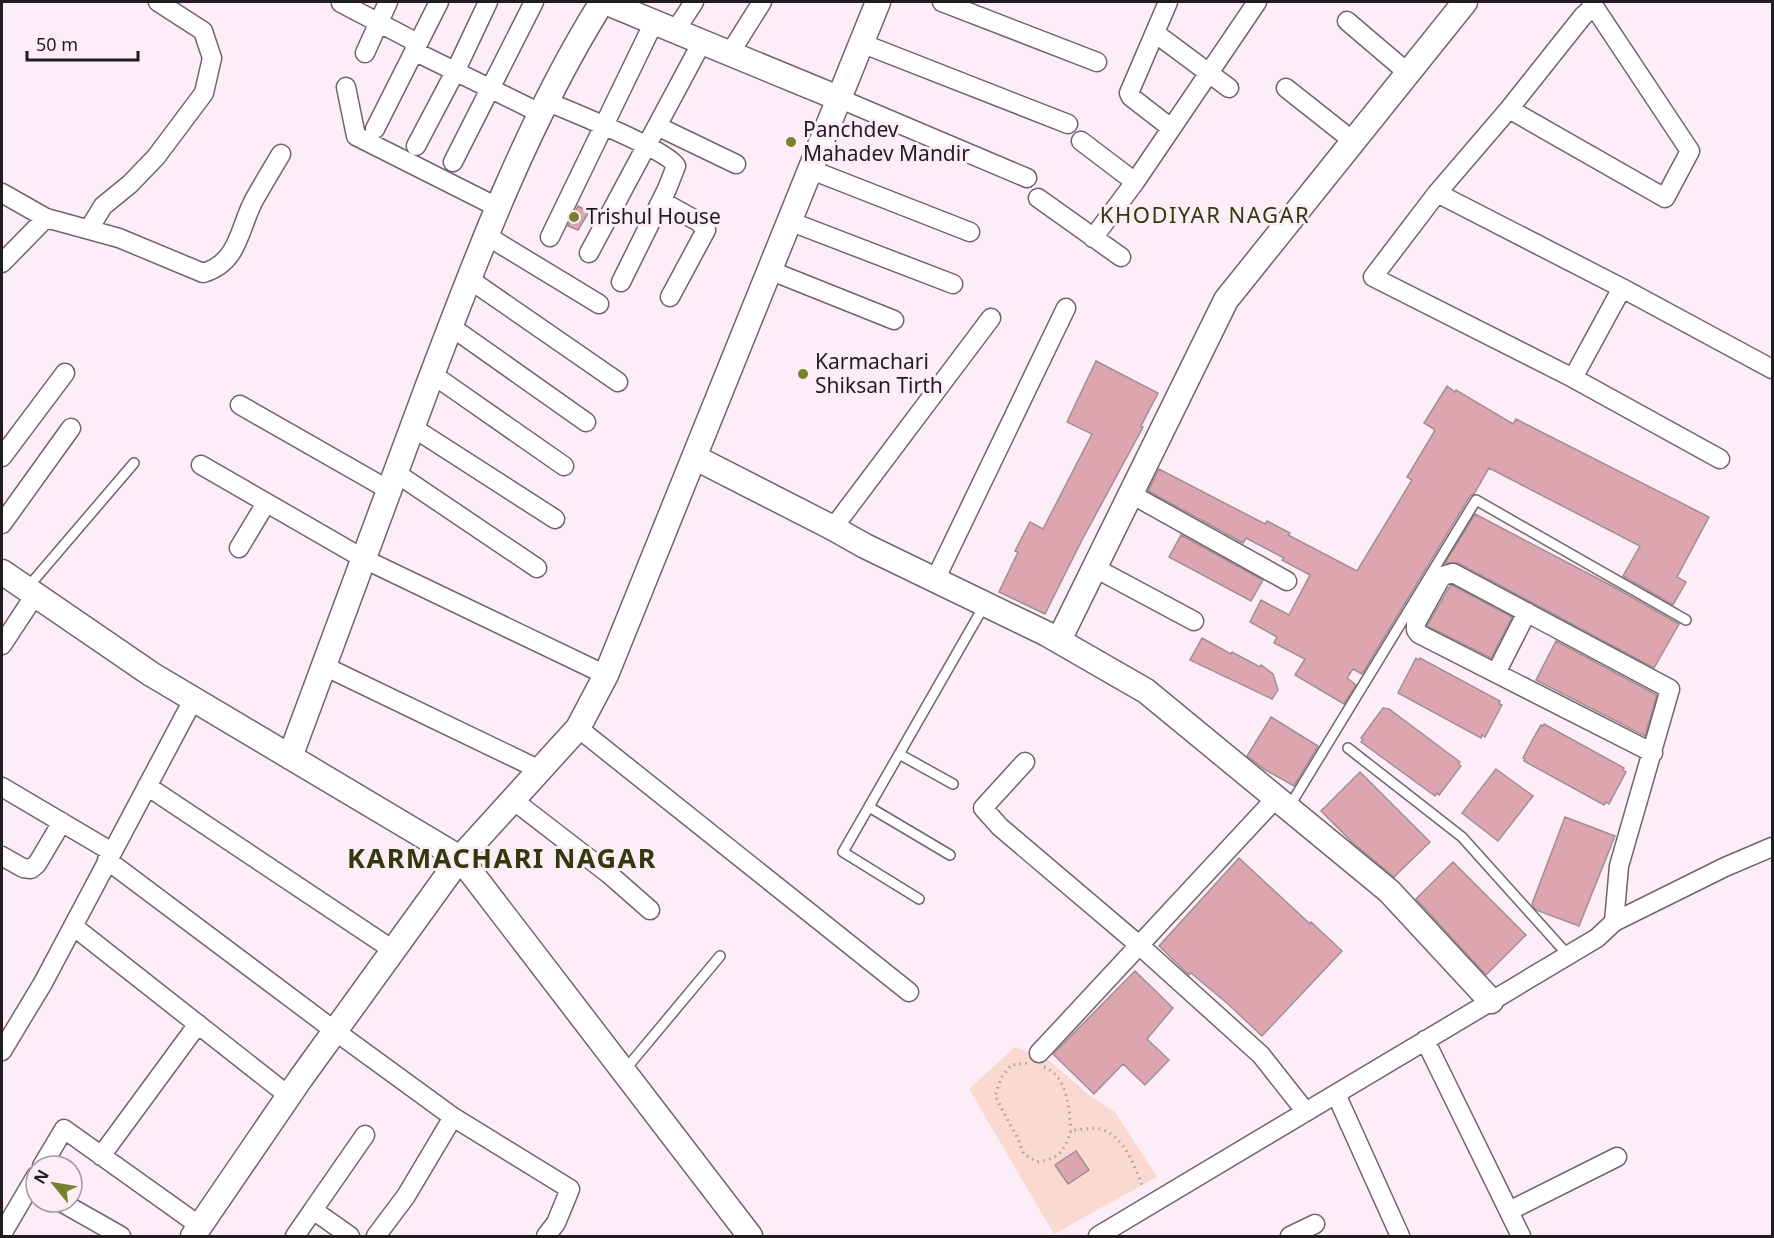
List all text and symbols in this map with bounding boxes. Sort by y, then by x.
scale bar [27,24,138,62]
text: 50 m [36,32,78,56]
place label: Panchdev Mahadev Mandir [803,115,970,167]
marker: Panchdev Mahadev Mandir [784,135,798,149]
district label: KHODIYAR NAGAR [1100,199,1310,229]
place label: Trishul House [586,202,721,230]
marker: Trishul House [567,210,581,224]
place label: Karmachari Shiksan Tirth [815,347,943,399]
marker: Karmachari Shiksan Tirth [796,367,810,381]
district label: KARMACHARI NAGAR [347,839,657,876]
north arrow [24,1154,84,1214]
text: N [28,1165,54,1188]

